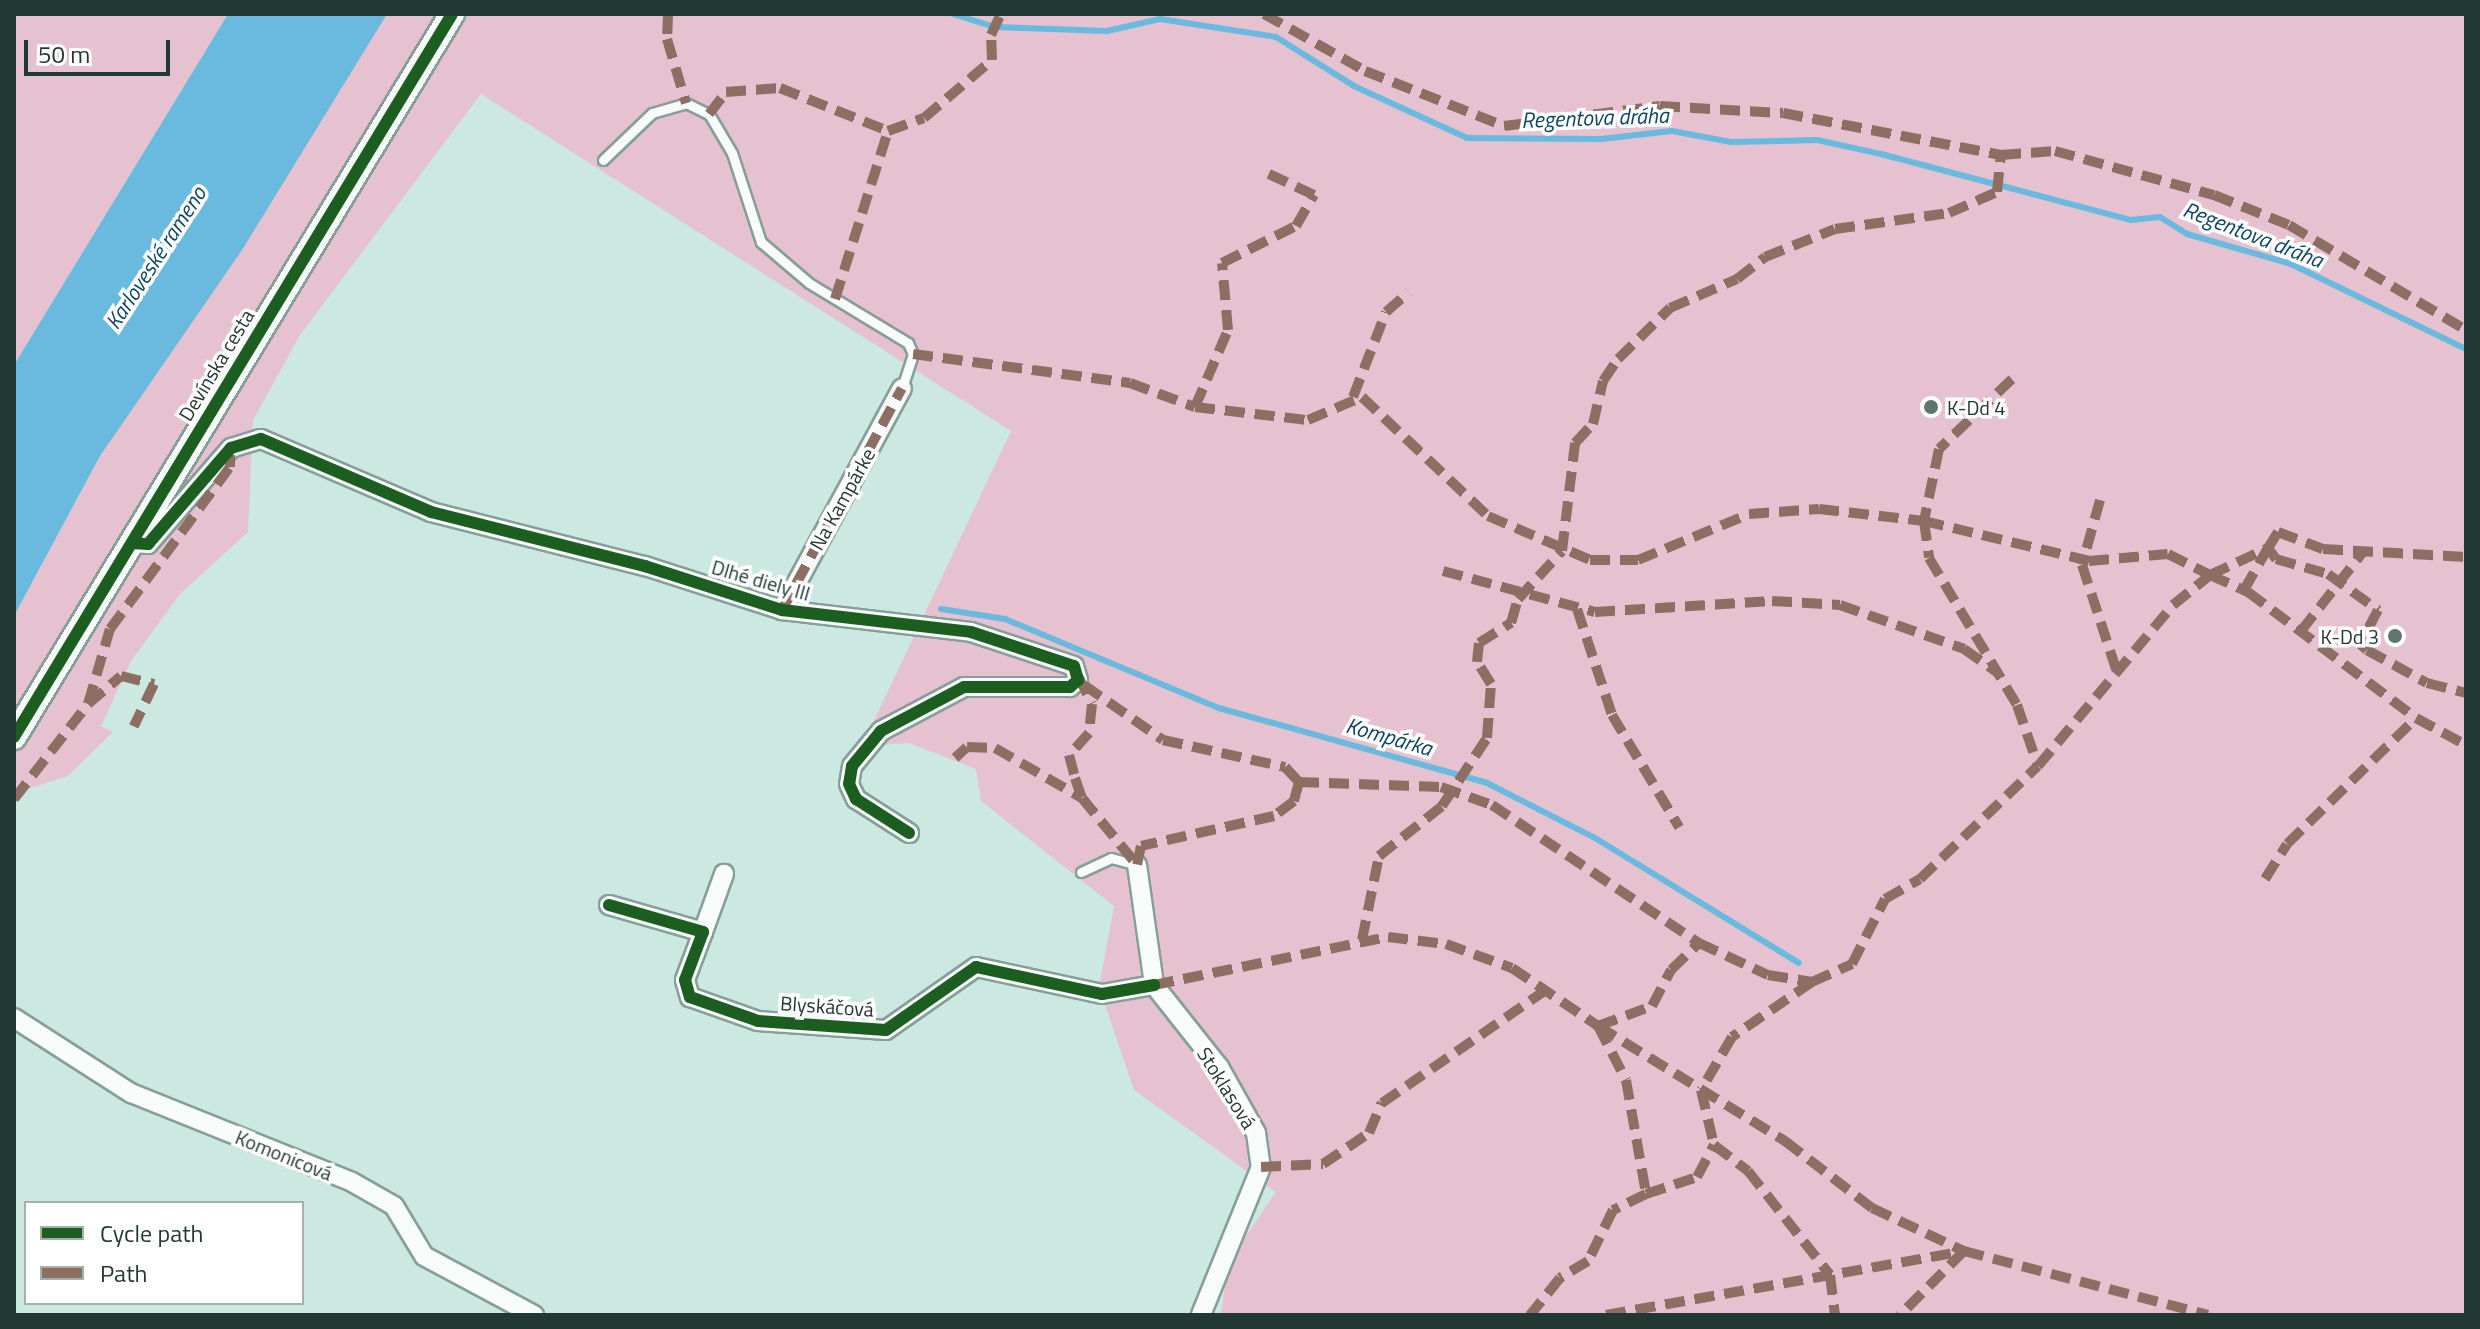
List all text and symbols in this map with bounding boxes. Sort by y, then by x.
scale bar [28,24,174,74]
text: 50 m [38,36,90,72]
water label: Regentova dráha [1521,102,1669,134]
water label: Karloveské rameno [100,182,212,334]
water label: Regentova dráha [2179,196,2327,274]
street label: Devínska cesta [173,305,259,425]
place label: K-Dd 4 [1947,395,2005,419]
marker: K-Dd 4 [1922,398,1940,416]
street label: Na Kampárke [804,444,880,554]
street label: Dlhé diely III [709,555,813,605]
place label: K-Dd 3 [2321,624,2379,648]
marker: K-Dd 3 [2386,627,2404,645]
water label: Kompárka [1343,712,1435,762]
street label: Blyskáčová [779,991,875,1021]
street label: Stoklasová [1193,1043,1261,1133]
street label: Komonicová [232,1125,336,1185]
legend [24,1201,304,1305]
text: Cycle path [100,1215,203,1251]
text: Path [100,1255,147,1291]

